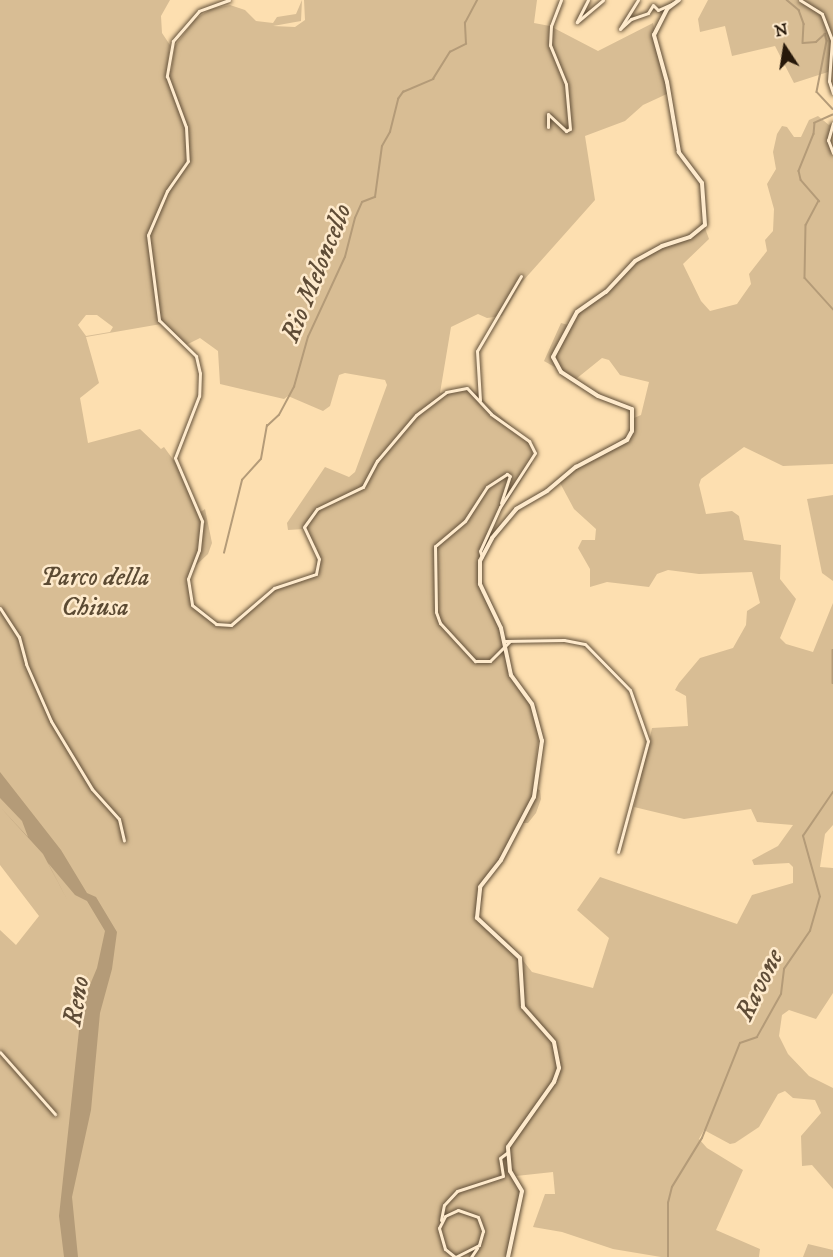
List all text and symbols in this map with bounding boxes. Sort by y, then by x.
north arrow [755,18,815,78]
text: N [773,19,790,42]
water label: Rio Meloncello [275,199,359,347]
park label: Parco della Chiusa [40,562,150,624]
water label: Ravone [729,944,791,1026]
water label: Reno [57,973,97,1029]

